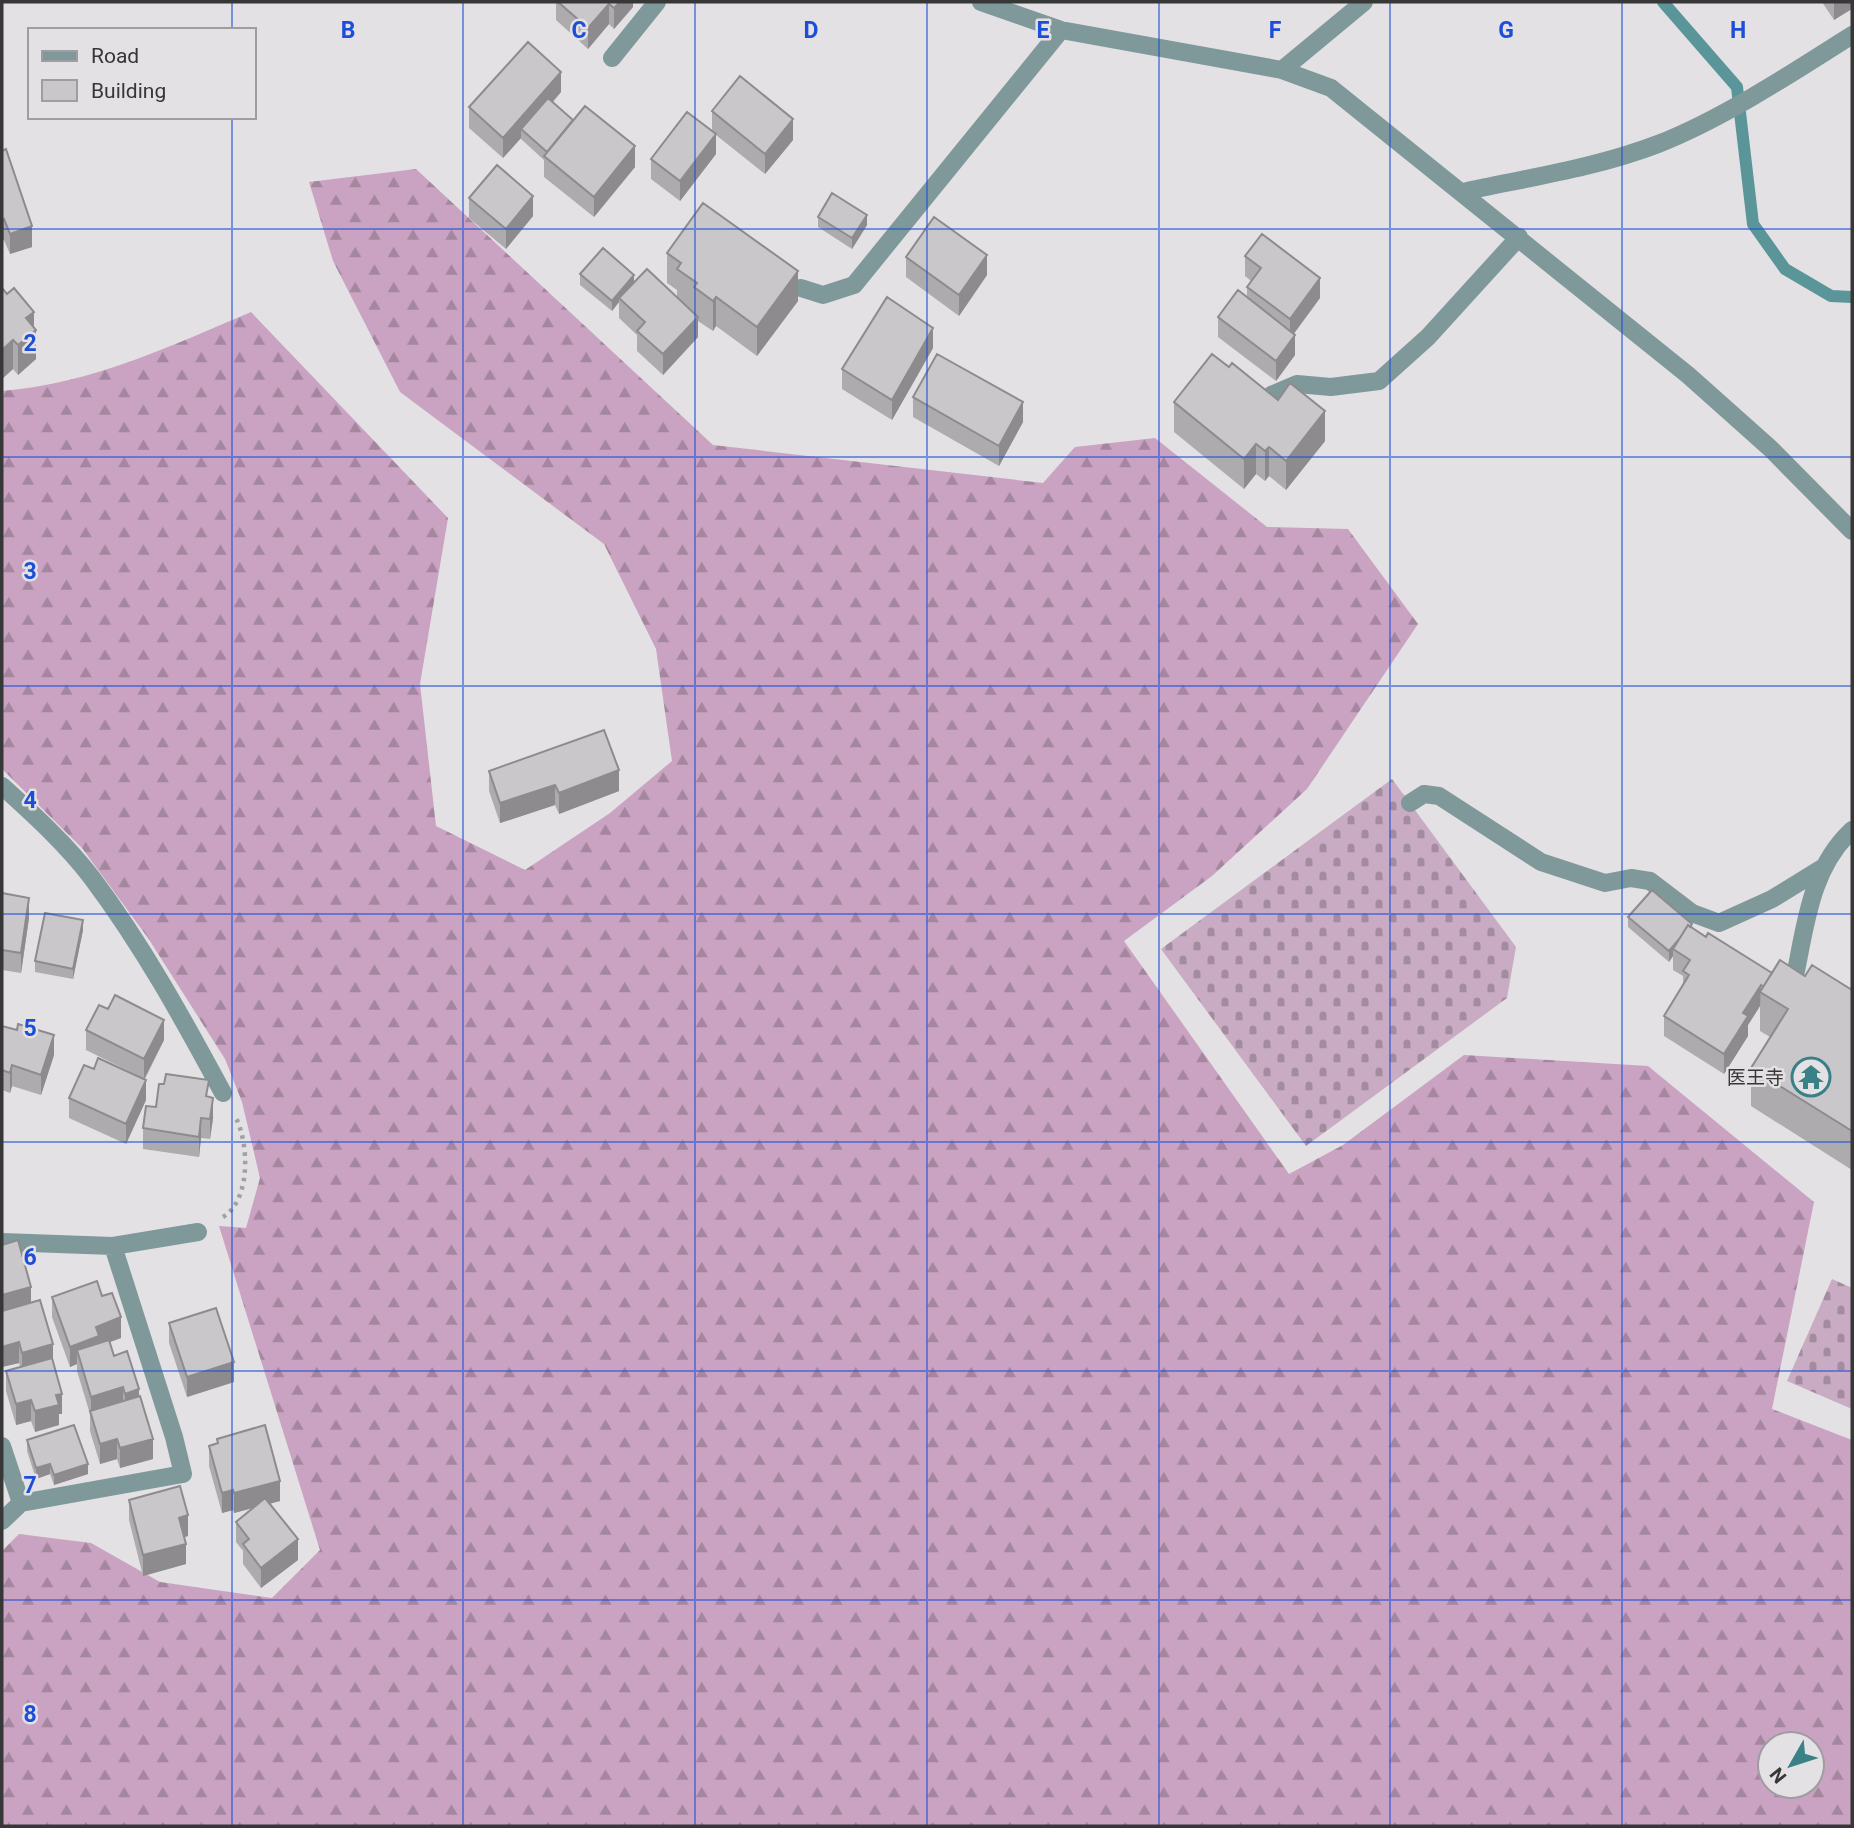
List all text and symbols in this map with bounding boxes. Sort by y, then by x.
text: B [341,17,355,44]
text: C [571,17,587,44]
text: D [804,17,818,44]
text: E [1037,17,1050,44]
text: F [1269,17,1282,44]
text: G [1498,17,1514,44]
text: H [1730,17,1746,44]
legend [28,28,256,119]
text: Road [91,44,139,68]
text: Building [91,79,166,103]
text: 2 [23,330,37,357]
text: 3 [23,558,37,585]
text: 4 [23,787,37,814]
text: 5 [23,1015,37,1042]
temple icon: 医王寺 [1790,1056,1832,1098]
place label: 医王寺 [1727,1066,1784,1089]
text: 6 [23,1244,37,1271]
text: 7 [23,1472,37,1499]
text: 8 [23,1701,37,1728]
north arrow [1756,1730,1826,1800]
text: N [1765,1763,1791,1788]

